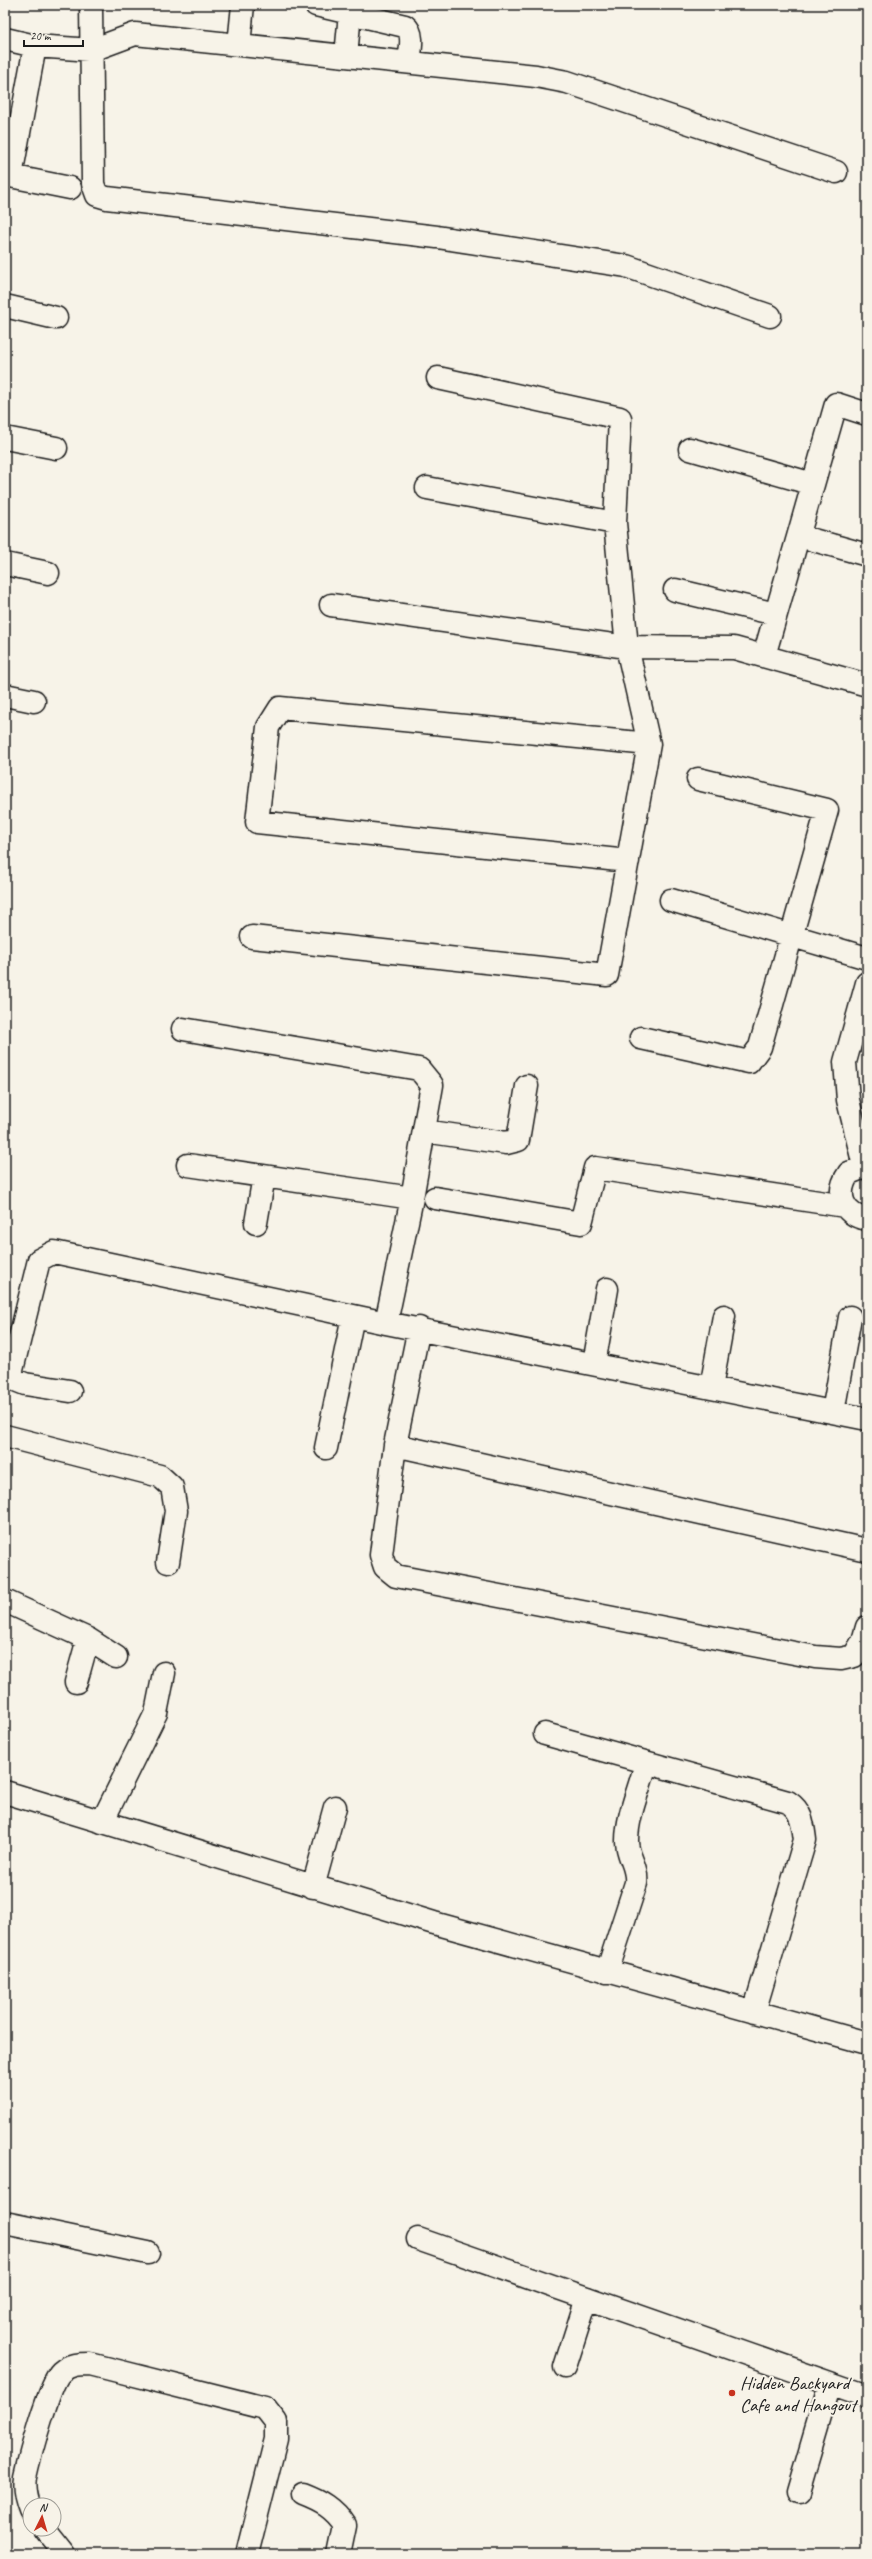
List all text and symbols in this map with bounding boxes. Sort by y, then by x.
scale bar [24,22,83,48]
text: 20 m [30,28,52,44]
place label: Hidden Backyard Cafe and Hangout [740,2371,859,2417]
marker: Hidden Backyard Cafe and Hangout [727,2388,737,2398]
north arrow [22,2497,62,2537]
text: N [39,2500,49,2514]

